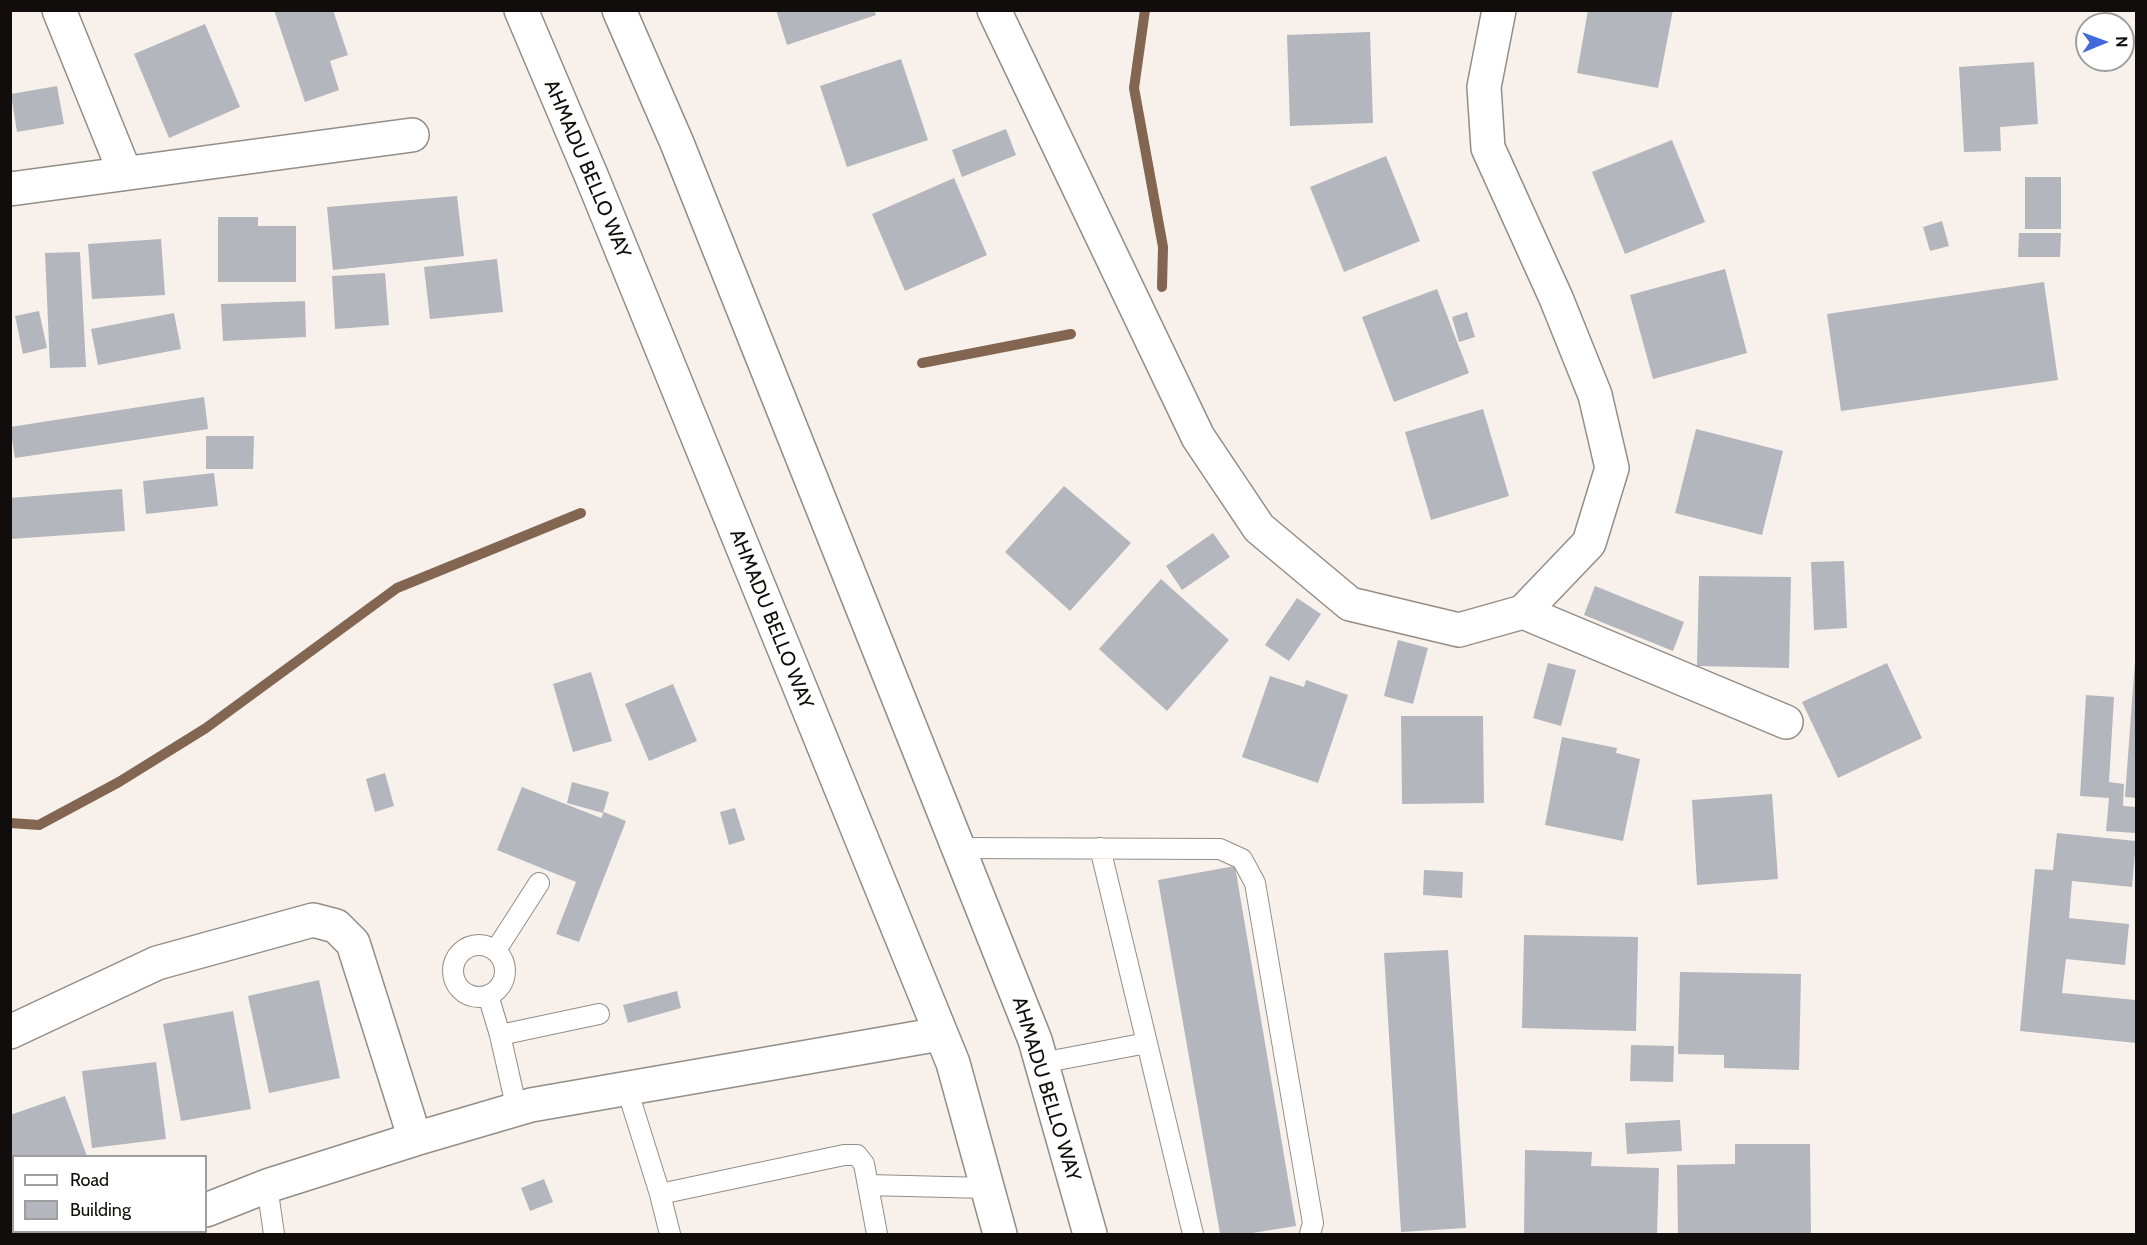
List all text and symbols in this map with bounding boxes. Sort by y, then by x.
north arrow [2075,12,2135,72]
text: N [2112,36,2131,48]
street label: AHMADU BELLO WAY [539,76,635,262]
street label: AHMADU BELLO WAY [724,526,818,712]
street label: AHMADU BELLO WAY [1007,994,1085,1184]
legend [12,1155,207,1233]
text: Road [70,1169,109,1191]
text: Building [70,1199,131,1221]

